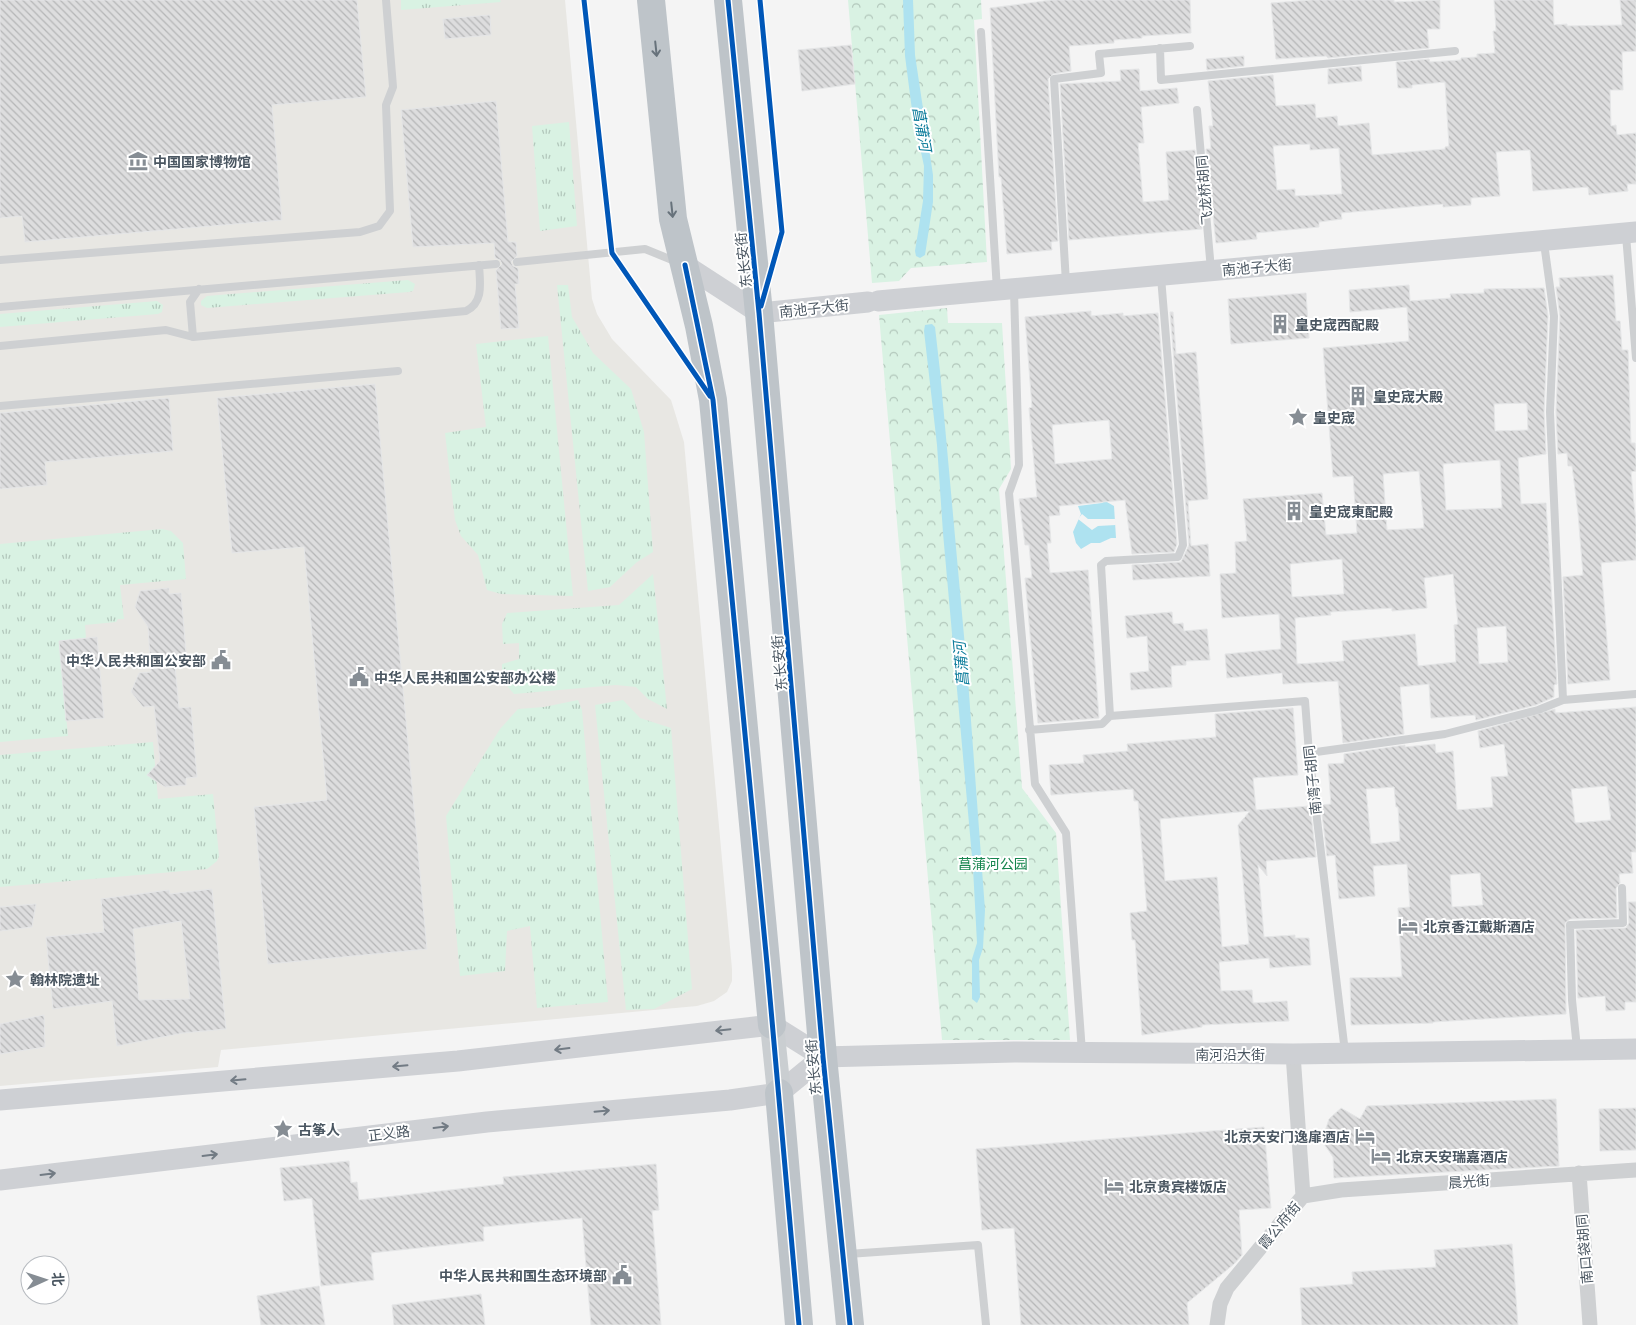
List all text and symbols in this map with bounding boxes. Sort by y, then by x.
one-way arrow [651,40,661,56]
water label: 菖蒲河 [907,105,938,156]
museum icon: 中国国家博物馆 [127,150,149,172]
place label: 中国国家博物馆 [153,151,251,172]
street label: 飞龙桥胡同 [1190,154,1218,226]
one-way arrow [667,202,677,218]
street label: 东长安街 [730,231,756,289]
street label: 南池子大街 [1221,253,1293,281]
street label: 南池子大街 [778,294,850,322]
building icon: 皇史宬西配殿 [1269,313,1291,335]
place label: 皇史宬西配殿 [1295,314,1379,335]
building icon: 皇史宬大殿 [1347,385,1369,407]
place label: 皇史宬大殿 [1373,386,1443,407]
place icon: 皇史宬 [1287,406,1309,428]
place label: 皇史宬 [1313,407,1355,428]
building icon: 皇史宬東配殿 [1283,500,1305,522]
place label: 皇史宬東配殿 [1309,501,1393,522]
street label: 东长安街 [766,634,792,692]
water label: 菖蒲河 [947,638,974,687]
public building icon: 中华人民共和国公安部 [210,649,232,671]
place label: 中华人民共和国公安部 [66,650,206,671]
public building icon: 中华人民共和国公安部办公楼 [348,666,370,688]
place label: 中华人民共和国公安部办公楼 [374,667,556,688]
street label: 南湾子胡同 [1298,744,1326,816]
park label: 菖蒲河公园 [958,853,1028,874]
hotel icon: 北京香江戴斯酒店 [1397,915,1419,937]
place label: 北京香江戴斯酒店 [1423,916,1535,937]
place icon: 翰林院遗址 [4,968,26,990]
place label: 翰林院遗址 [30,969,100,990]
one-way arrow [715,1025,731,1035]
street label: 东长安街 [800,1038,826,1096]
one-way arrow [554,1044,570,1054]
street label: 南河沿大街 [1195,1044,1265,1065]
one-way arrow [392,1061,408,1071]
one-way arrow [231,1075,247,1085]
one-way arrow [594,1106,610,1116]
place icon: 古筝人 [272,1118,294,1140]
place label: 古筝人 [298,1119,340,1140]
street label: 正义路 [367,1120,411,1146]
one-way arrow [432,1122,448,1132]
hotel icon: 北京天安门逸扉酒店 [1354,1125,1376,1147]
place label: 北京天安门逸扉酒店 [1224,1126,1350,1147]
hotel icon: 北京天安瑞嘉酒店 [1370,1145,1392,1167]
place label: 北京天安瑞嘉酒店 [1396,1146,1508,1167]
one-way arrow [201,1150,217,1160]
one-way arrow [40,1169,56,1179]
street label: 晨光街 [1447,1169,1491,1193]
hotel icon: 北京贵宾楼饭店 [1103,1175,1125,1197]
place label: 北京贵宾楼饭店 [1129,1176,1227,1197]
street label: 霞公府街 [1253,1197,1305,1253]
street label: 南口袋胡同 [1570,1213,1598,1285]
north arrow [20,1255,70,1305]
public building icon: 中华人民共和国生态环境部 [611,1264,633,1286]
place label: 中华人民共和国生态环境部 [439,1265,607,1286]
text: 北 [48,1272,69,1287]

